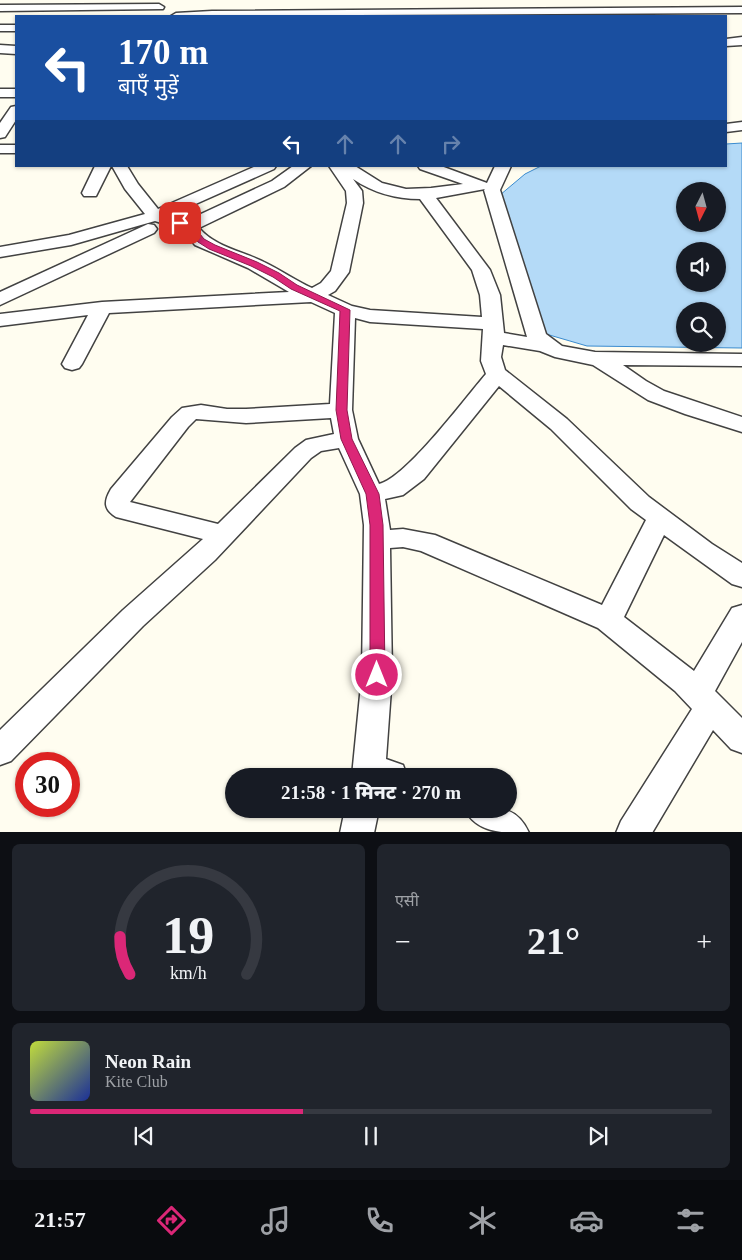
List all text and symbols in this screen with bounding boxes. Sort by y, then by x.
text: 170 m [118,33,208,72]
icon: left [35,35,100,100]
text: बाएँ मुड़ें [118,74,179,99]
icon: left [278,130,306,158]
icon: ahead [331,130,359,158]
icon: ahead [384,130,412,158]
icon: right [437,130,465,158]
north arrow [676,182,726,232]
map controls [676,182,726,352]
pin [159,202,201,244]
icon: arrive [166,209,194,237]
button: sound [676,242,726,292]
button: search [676,302,726,352]
position arrow [350,648,402,700]
speed limit sign: 30 [15,752,80,817]
text: 21:58 · 1 मिनट · 270 m [281,782,461,803]
text: एसी [395,892,419,909]
text: 19 [163,907,215,964]
text: 21° [527,920,580,962]
text: − [395,926,411,957]
text: + [696,926,712,957]
text: km/h [170,963,207,983]
text: Neon Rain [105,1051,191,1072]
text: Kite Club [105,1073,168,1090]
icon: previous [130,1122,158,1150]
icon: pause [357,1122,385,1150]
icon: next [584,1122,612,1150]
icon: directions [154,1203,189,1238]
icon: music [258,1203,293,1238]
icon: phone [362,1203,397,1238]
icon: climate [465,1203,500,1238]
icon: car [569,1203,604,1238]
icon: filters [673,1203,708,1238]
text: 21:57 [34,1207,86,1232]

